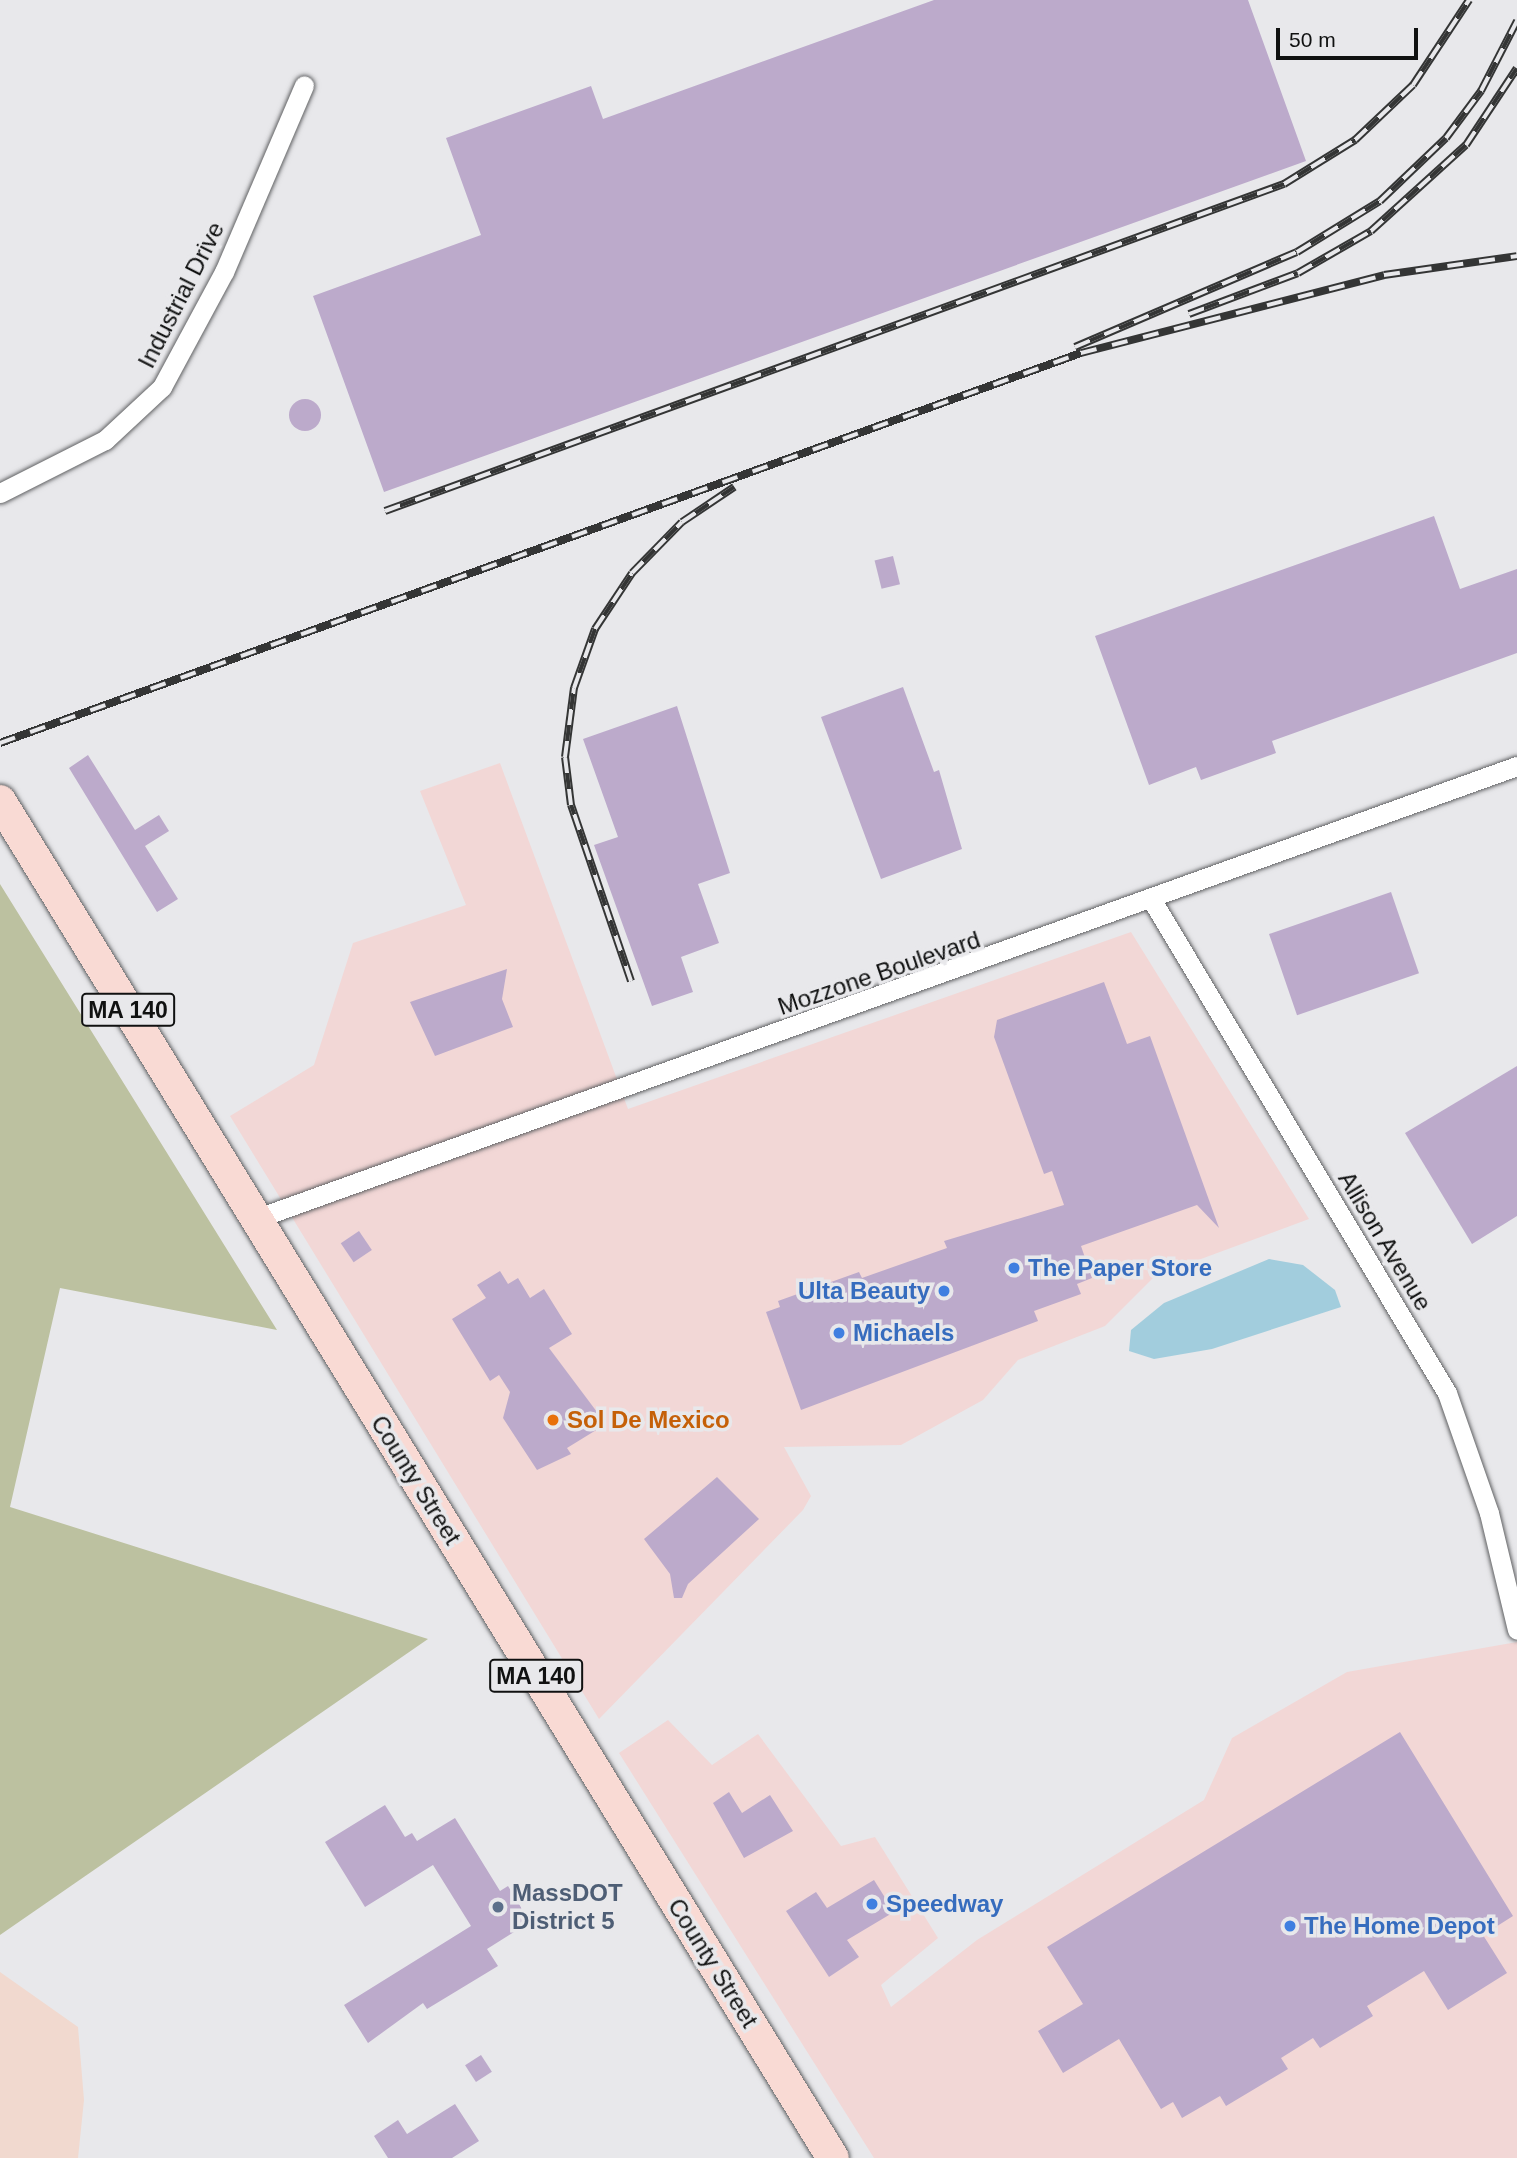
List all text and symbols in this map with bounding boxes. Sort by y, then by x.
scale bar [1279,14,1421,58]
text: 50 m [1289,28,1336,51]
street label: Industrial Drive [132,217,230,373]
street label: Mozzone Boulevard [774,925,984,1021]
road number: MA 140 [79,990,177,1030]
street label: Allison Avenue [1332,1166,1438,1316]
place label: The Paper Store [1028,1254,1212,1282]
marker: The Paper Store [1006,1260,1022,1276]
place label: Ulta Beauty [798,1277,930,1305]
marker: Ulta Beauty [936,1283,952,1299]
place label: Michaels [853,1319,954,1347]
marker: Michaels [831,1325,847,1341]
place label: Sol De Mexico [567,1406,730,1434]
street label: County Street [365,1410,467,1550]
marker: Sol De Mexico [545,1412,561,1428]
road number: MA 140 [487,1656,585,1695]
place label: MassDOT District 5 [512,1879,623,1935]
place label: Speedway [886,1890,1003,1918]
street label: County Street [662,1893,764,2033]
marker: Speedway [864,1896,880,1912]
marker: MassDOT District 5 [490,1899,506,1915]
place label: The Home Depot [1304,1912,1495,1940]
marker: The Home Depot [1282,1918,1298,1934]

